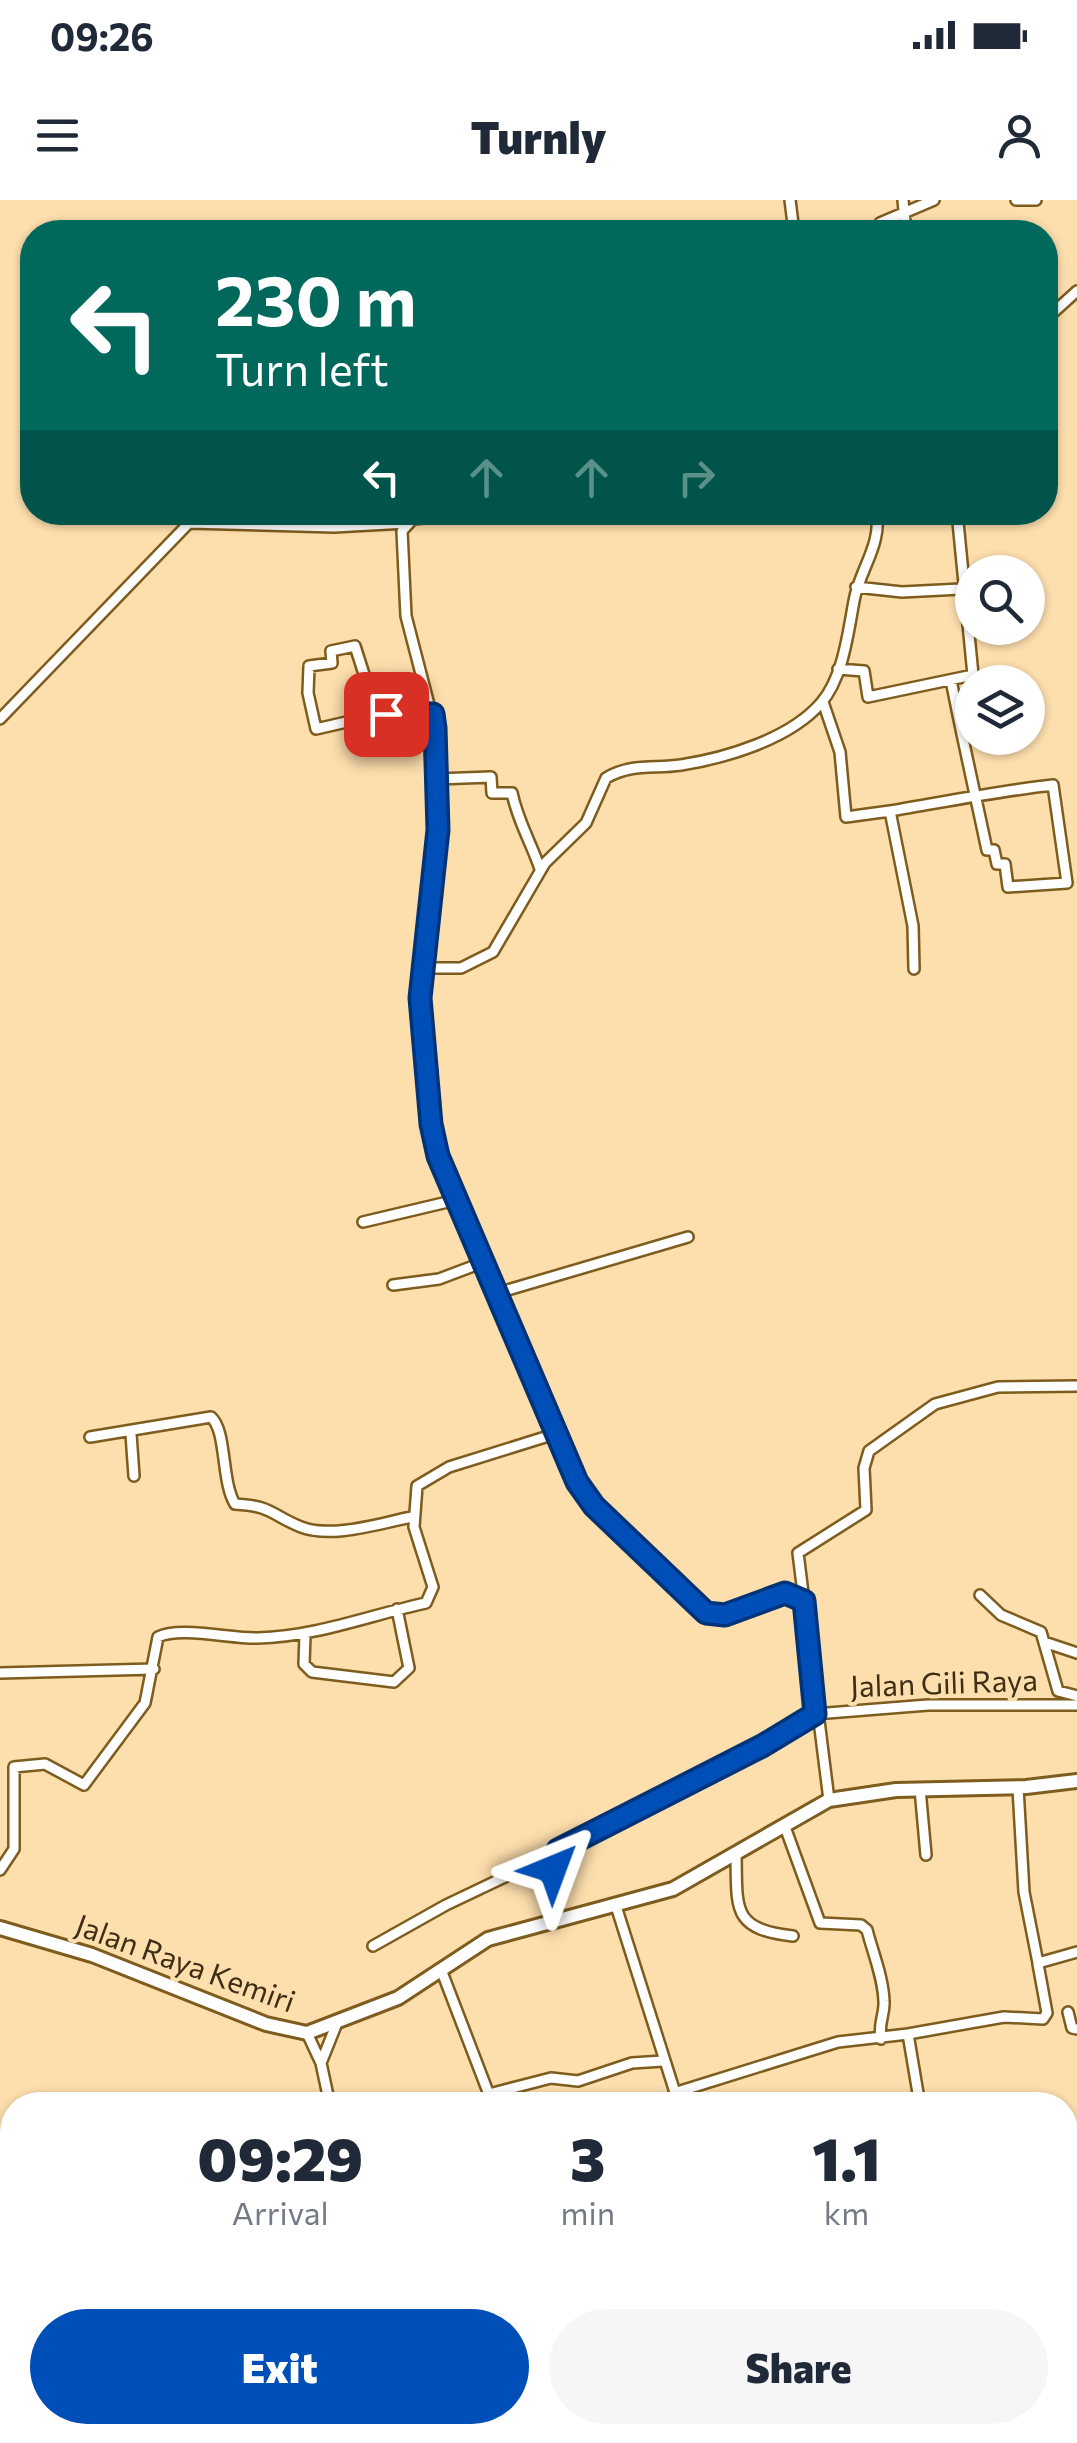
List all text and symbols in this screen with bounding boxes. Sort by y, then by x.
text: 09:26 [50,12,154,59]
icon: menu [30,108,85,163]
text: Turnly [470,108,607,163]
icon: person [992,108,1047,163]
text: 230 m [215,255,417,340]
icon: left [50,260,180,390]
text: Turn left [215,340,389,395]
icon: left [354,450,409,505]
icon: ahead [459,450,514,505]
icon: ahead [564,450,619,505]
icon: right [669,450,724,505]
map controls [955,555,1045,755]
button: search [955,555,1045,645]
button: layers [955,665,1045,755]
pin [344,672,429,757]
icon: arrive [359,687,414,742]
street label: Jalan Gili Raya [849,1660,1038,1703]
position arrow [501,1817,605,1921]
street label: Jalan Raya Kemiri [71,1905,301,2019]
text: 09:29 [197,2120,363,2193]
text: 3 [570,2120,605,2193]
text: 1.1 [812,2120,881,2193]
text: Arrival [232,2192,329,2232]
text: min [560,2192,615,2232]
text: km [824,2192,869,2232]
button: Exit [30,2309,529,2424]
button: Share [549,2309,1048,2424]

